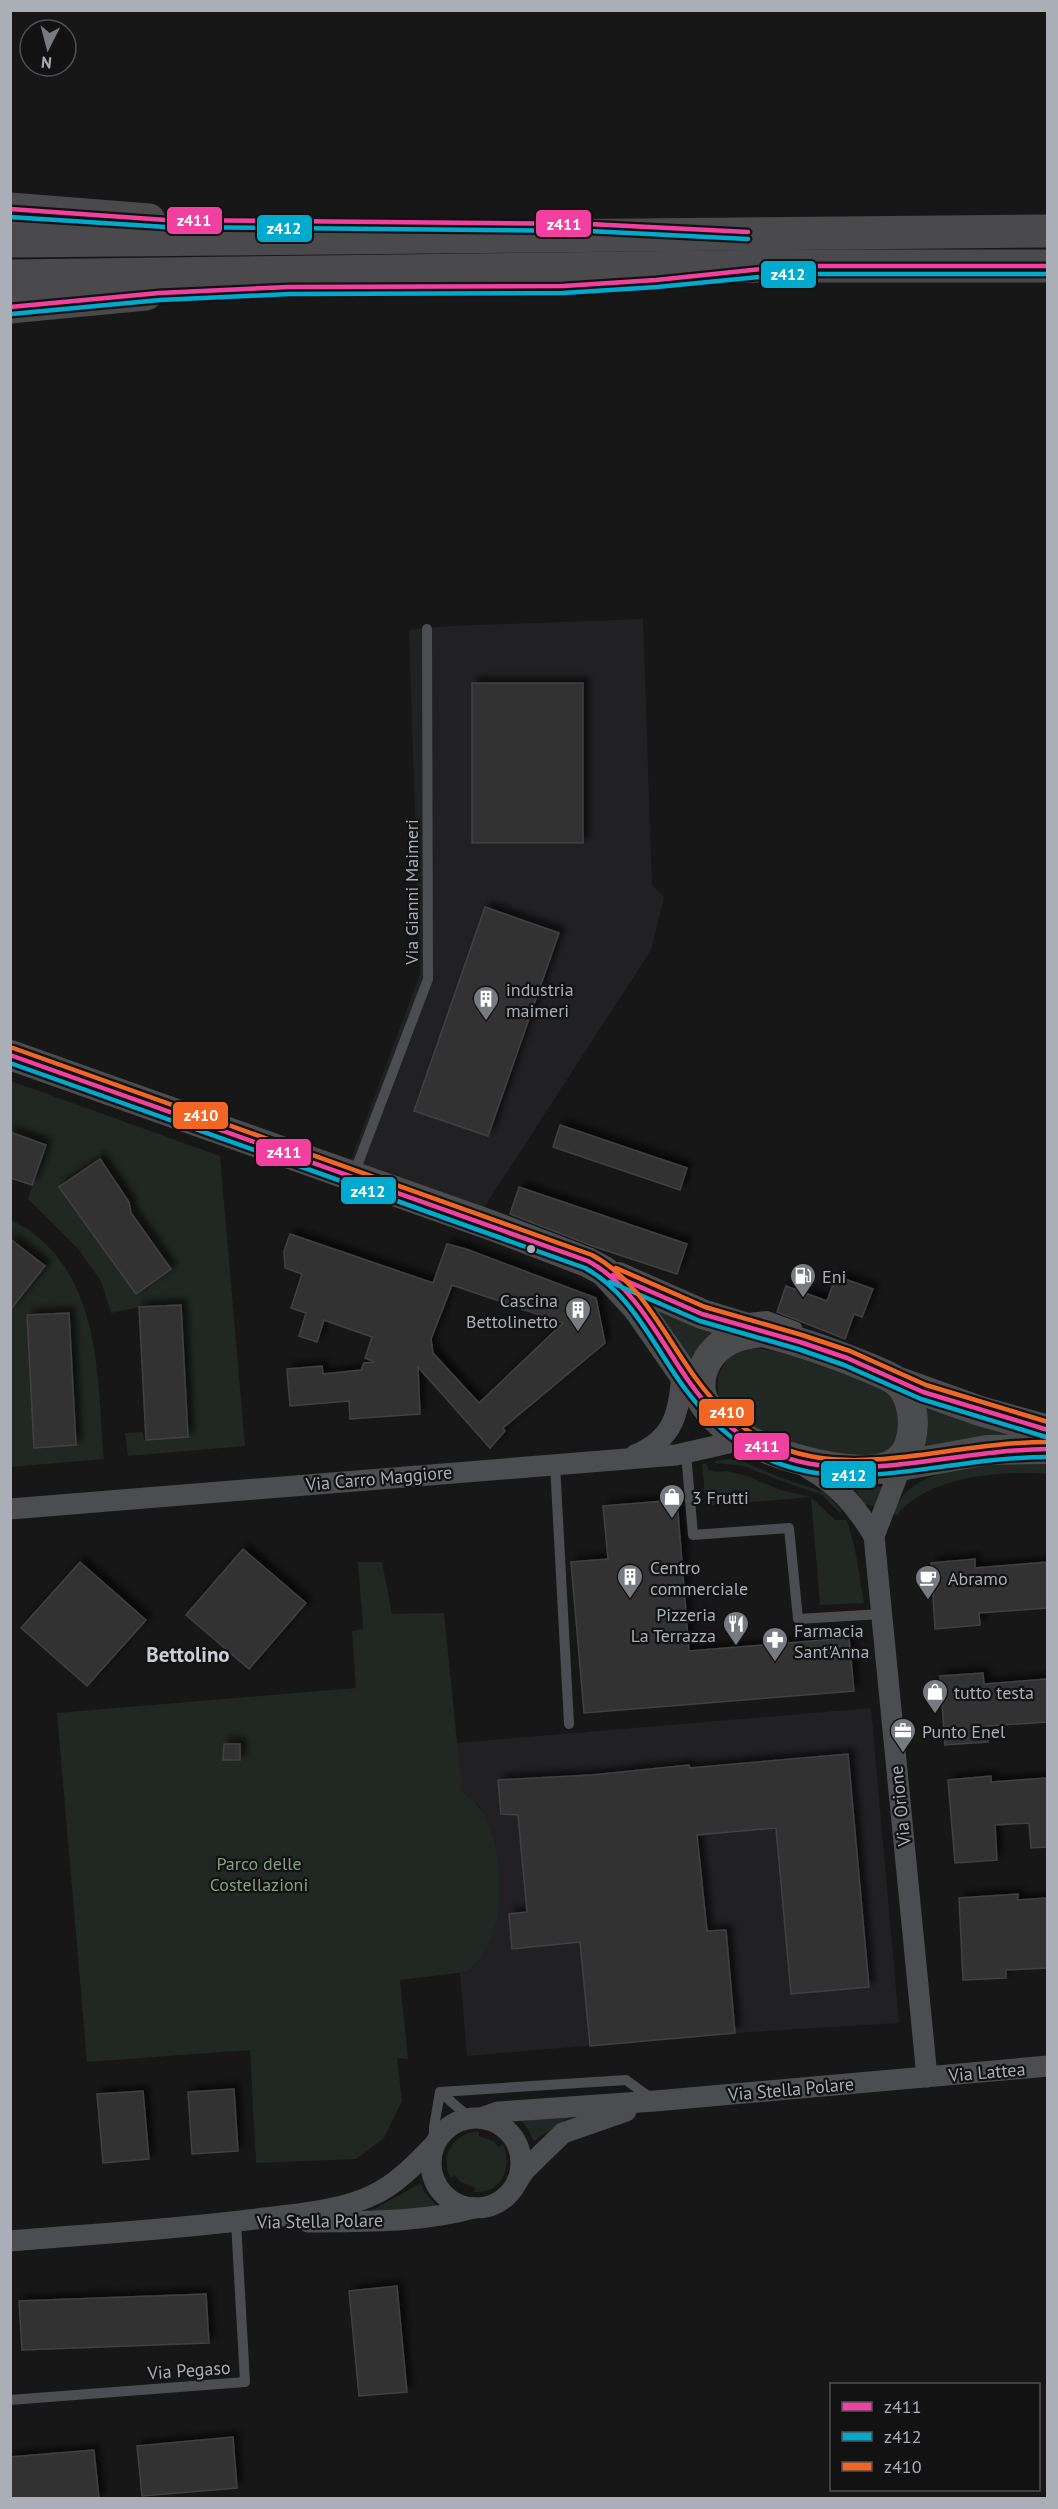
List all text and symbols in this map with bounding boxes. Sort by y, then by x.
north arrow [18,18,78,78]
text: N [40,52,53,73]
line badge: z411 [166,206,223,235]
line badge: z411 [535,209,592,238]
text: z411 [177,210,211,230]
line badge: z412 [256,214,313,243]
text: z411 [547,214,581,234]
text: z412 [267,218,301,238]
line badge: z412 [760,260,817,289]
text: z412 [771,264,805,284]
street label: Via Gianni Maimeri [400,819,423,966]
place label: industria maimeri [506,978,574,1022]
building icon: industria maimeri [471,984,501,1022]
line badge: z410 [172,1101,229,1130]
text: z410 [184,1105,218,1125]
line badge: z411 [255,1138,312,1167]
text: z411 [267,1142,301,1162]
line badge: z412 [340,1176,397,1205]
text: z412 [351,1181,385,1201]
unlabelled marker [525,1243,537,1255]
fuel station icon: Eni [788,1261,818,1299]
place label: Eni [822,1265,846,1288]
place label: Cascina Bettolinetto [466,1289,558,1333]
building icon: Cascina Bettolinetto [563,1295,593,1333]
line badge: z410 [698,1398,755,1427]
text: z410 [710,1402,744,1422]
line badge: z411 [733,1432,790,1461]
text: z411 [745,1436,779,1456]
street label: Via Carro Maggiore [304,1460,453,1496]
line badge: z412 [820,1460,877,1489]
text: z412 [832,1465,866,1485]
shop icon: 3 Frutti [657,1482,687,1520]
place label: 3 Frutti [692,1486,749,1509]
place label: Centro commerciale [650,1556,748,1600]
building icon: Centro commerciale [615,1562,645,1600]
cafe icon: Abramo [913,1563,943,1601]
place label: Abramo [948,1567,1008,1590]
place label: Pizzeria La Terrazza [631,1603,716,1647]
restaurant icon: Pizzeria La Terrazza [721,1609,751,1647]
place label: Farmacia Sant'Anna [794,1619,869,1663]
pharmacy icon: Farmacia Sant'Anna [760,1625,790,1663]
district label: Bettolino [146,1641,230,1668]
shop icon: tutto testa [920,1677,950,1715]
place label: tutto testa [954,1681,1034,1704]
office icon: Punto Enel [888,1716,918,1754]
place label: Punto Enel [922,1720,1006,1743]
street label: Via Orione [884,1765,916,1848]
park label: Parco delle Costellazioni [210,1852,308,1896]
street label: Via Lattea [947,2057,1026,2087]
street label: Via Stella Polare [726,2072,855,2106]
street label: Via Stella Polare [256,2208,383,2234]
street label: Via Pegaso [146,2356,231,2384]
legend [830,2383,1040,2491]
text: z411 [884,2395,921,2418]
text: z412 [884,2425,921,2448]
text: z410 [884,2455,922,2478]

